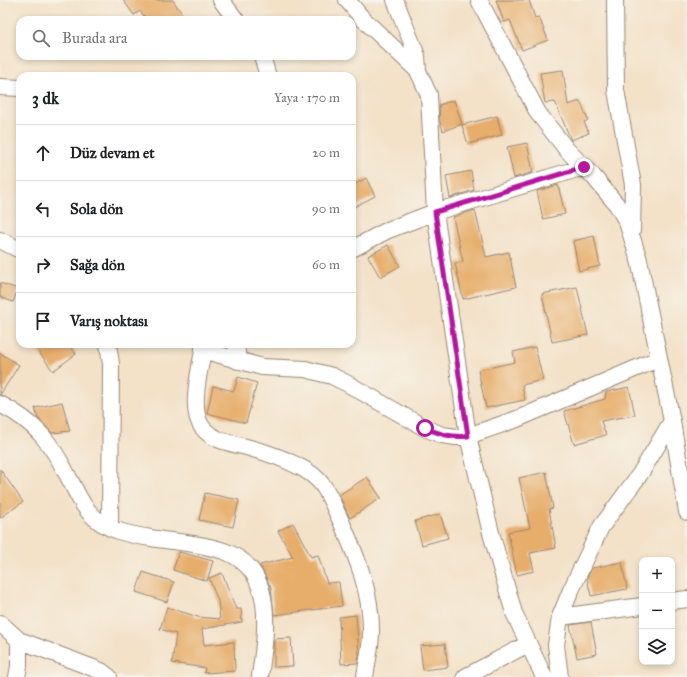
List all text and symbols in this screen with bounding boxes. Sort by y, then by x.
search box [16,16,356,60]
icon: search [30,27,52,49]
text: Burada ara [62,29,127,47]
text: 3 dk [32,88,59,109]
text: Yaya · 170 m [274,90,340,106]
icon: ahead [32,142,54,164]
text: Düz devam et [70,144,155,162]
text: 20 m [312,145,340,161]
route end [575,158,593,176]
icon: left [32,198,54,220]
text: Sola dön [70,200,123,218]
text: 90 m [312,201,340,217]
icon: right [32,254,54,276]
text: Sağa dön [70,256,125,274]
text: 60 m [312,257,340,273]
icon: arrive [32,310,54,332]
text: Varış noktası [70,312,148,330]
route start [416,419,434,437]
map controls [639,557,675,665]
button: + [639,557,675,593]
button: − [639,593,675,629]
button: layers [639,629,675,665]

